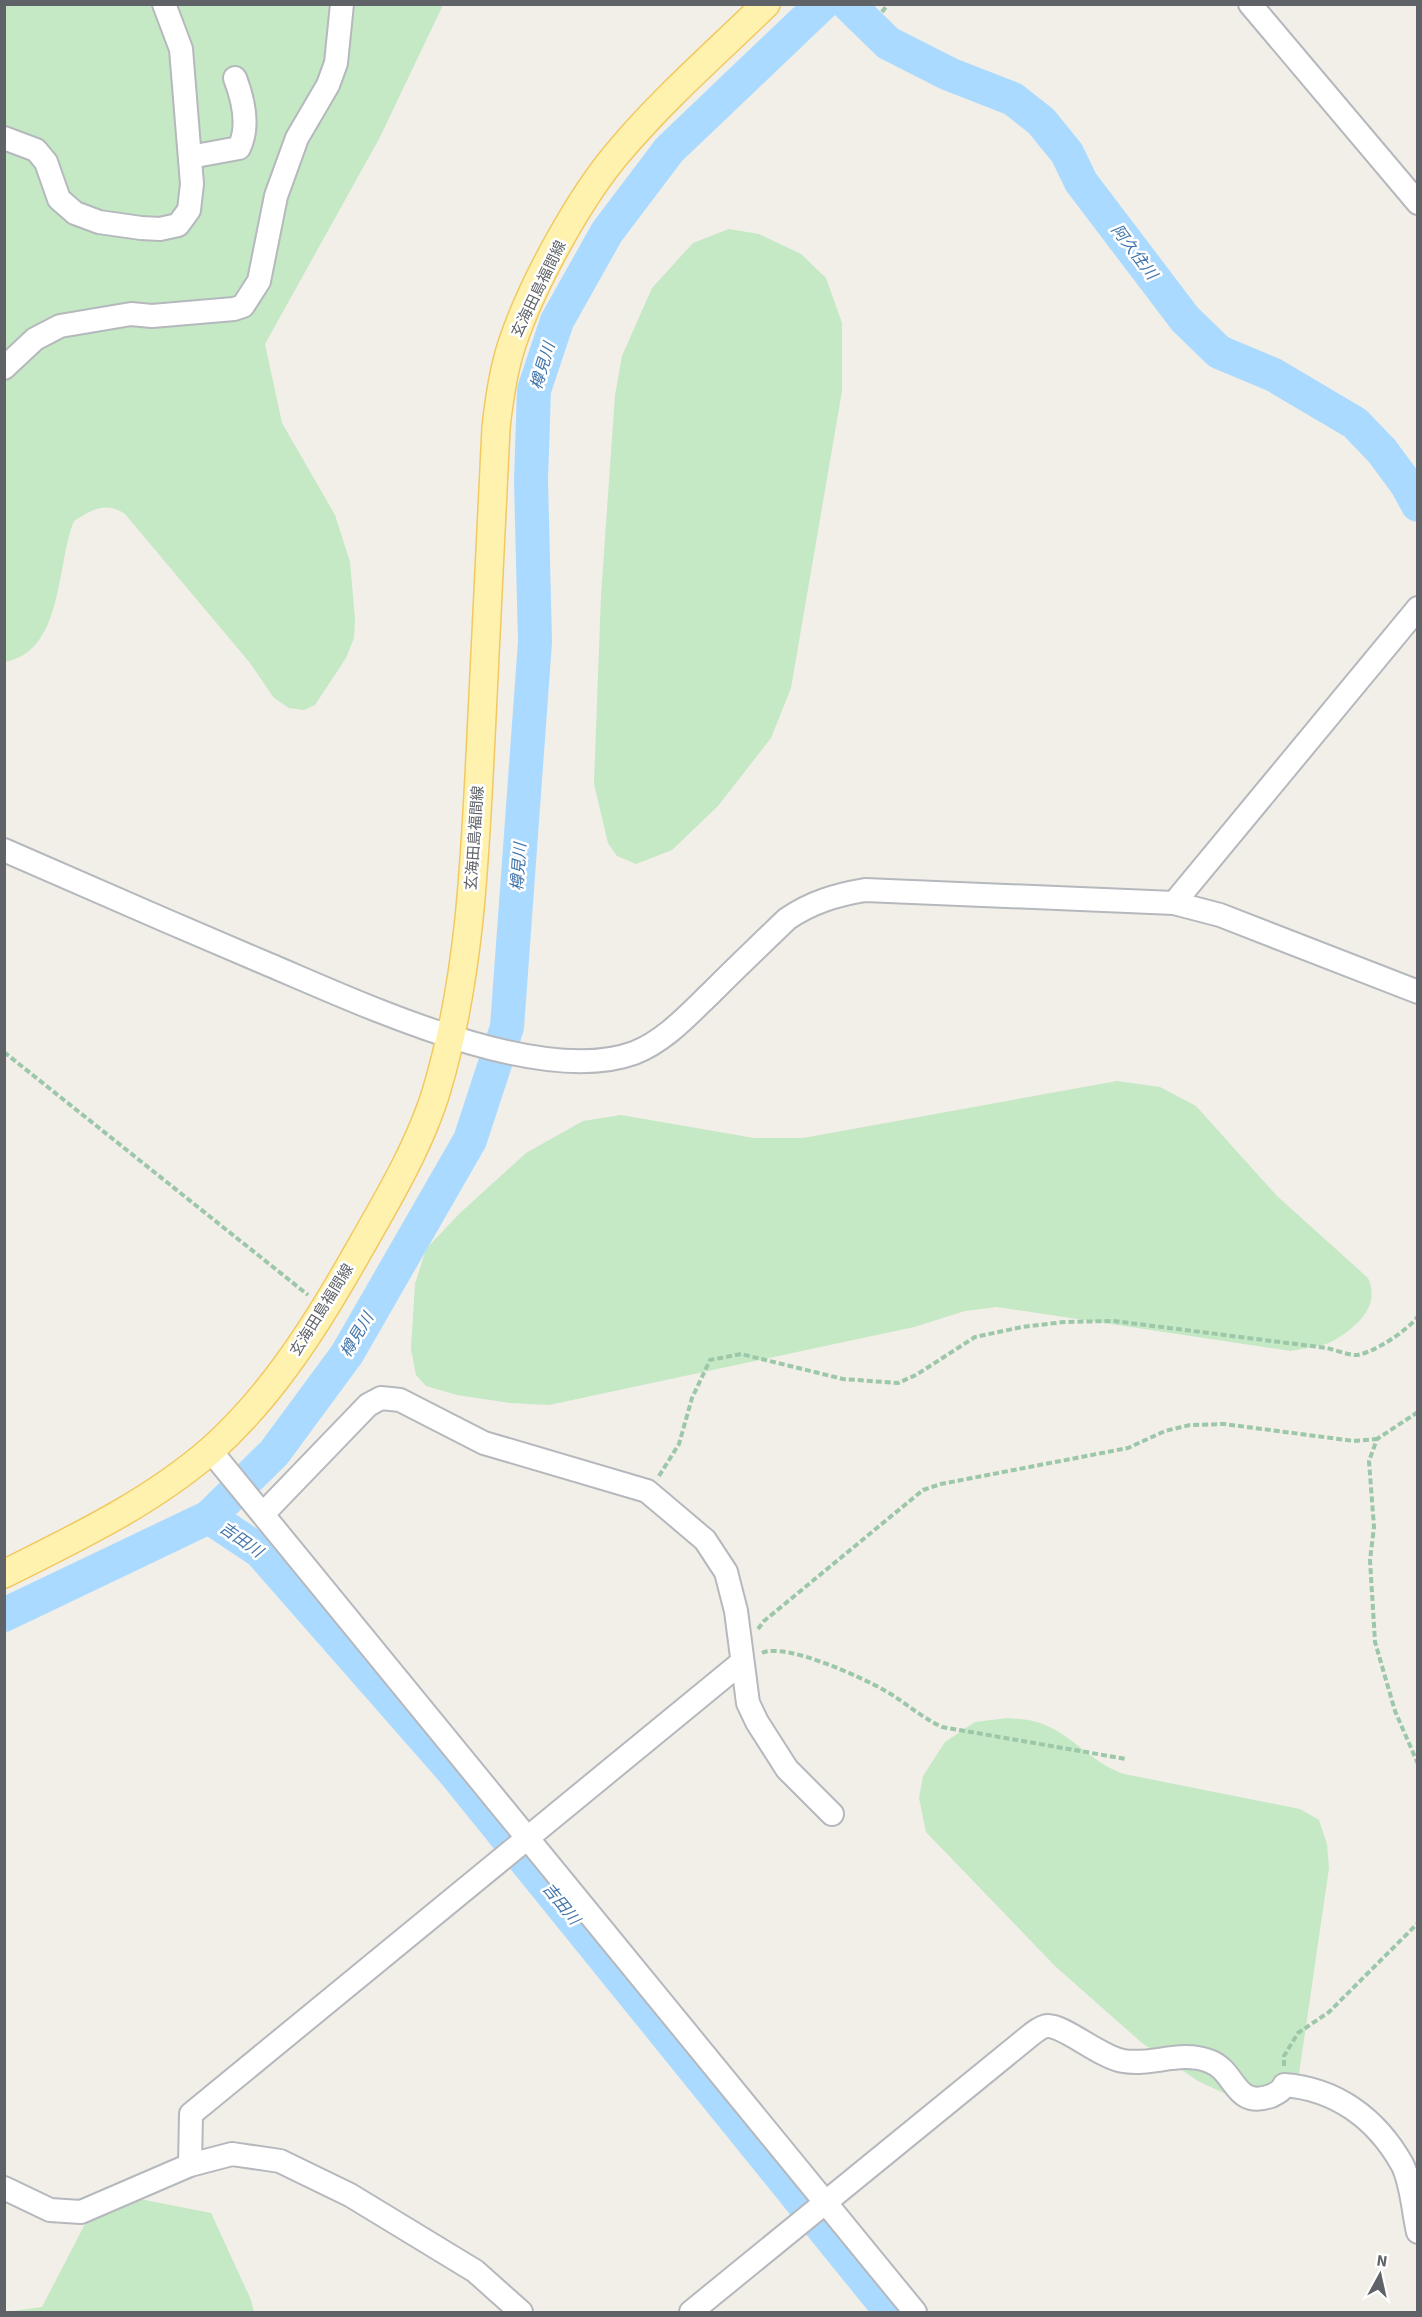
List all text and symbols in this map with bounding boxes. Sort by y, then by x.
water label: 阿久住川 [1106,220,1163,286]
street label: 玄海田島福間線 [507,237,571,341]
water label: 樽見川 [525,338,561,392]
street label: 玄海田島福間線 [461,785,489,891]
water label: 樽見川 [506,840,532,892]
street label: 玄海田島福間線 [285,1260,359,1360]
water label: 樽見川 [335,1307,380,1361]
water label: 吉田川 [215,1517,269,1564]
water label: 吉田川 [537,1878,586,1931]
north arrow [1350,2245,1410,2305]
text: N [1375,2250,1389,2273]

